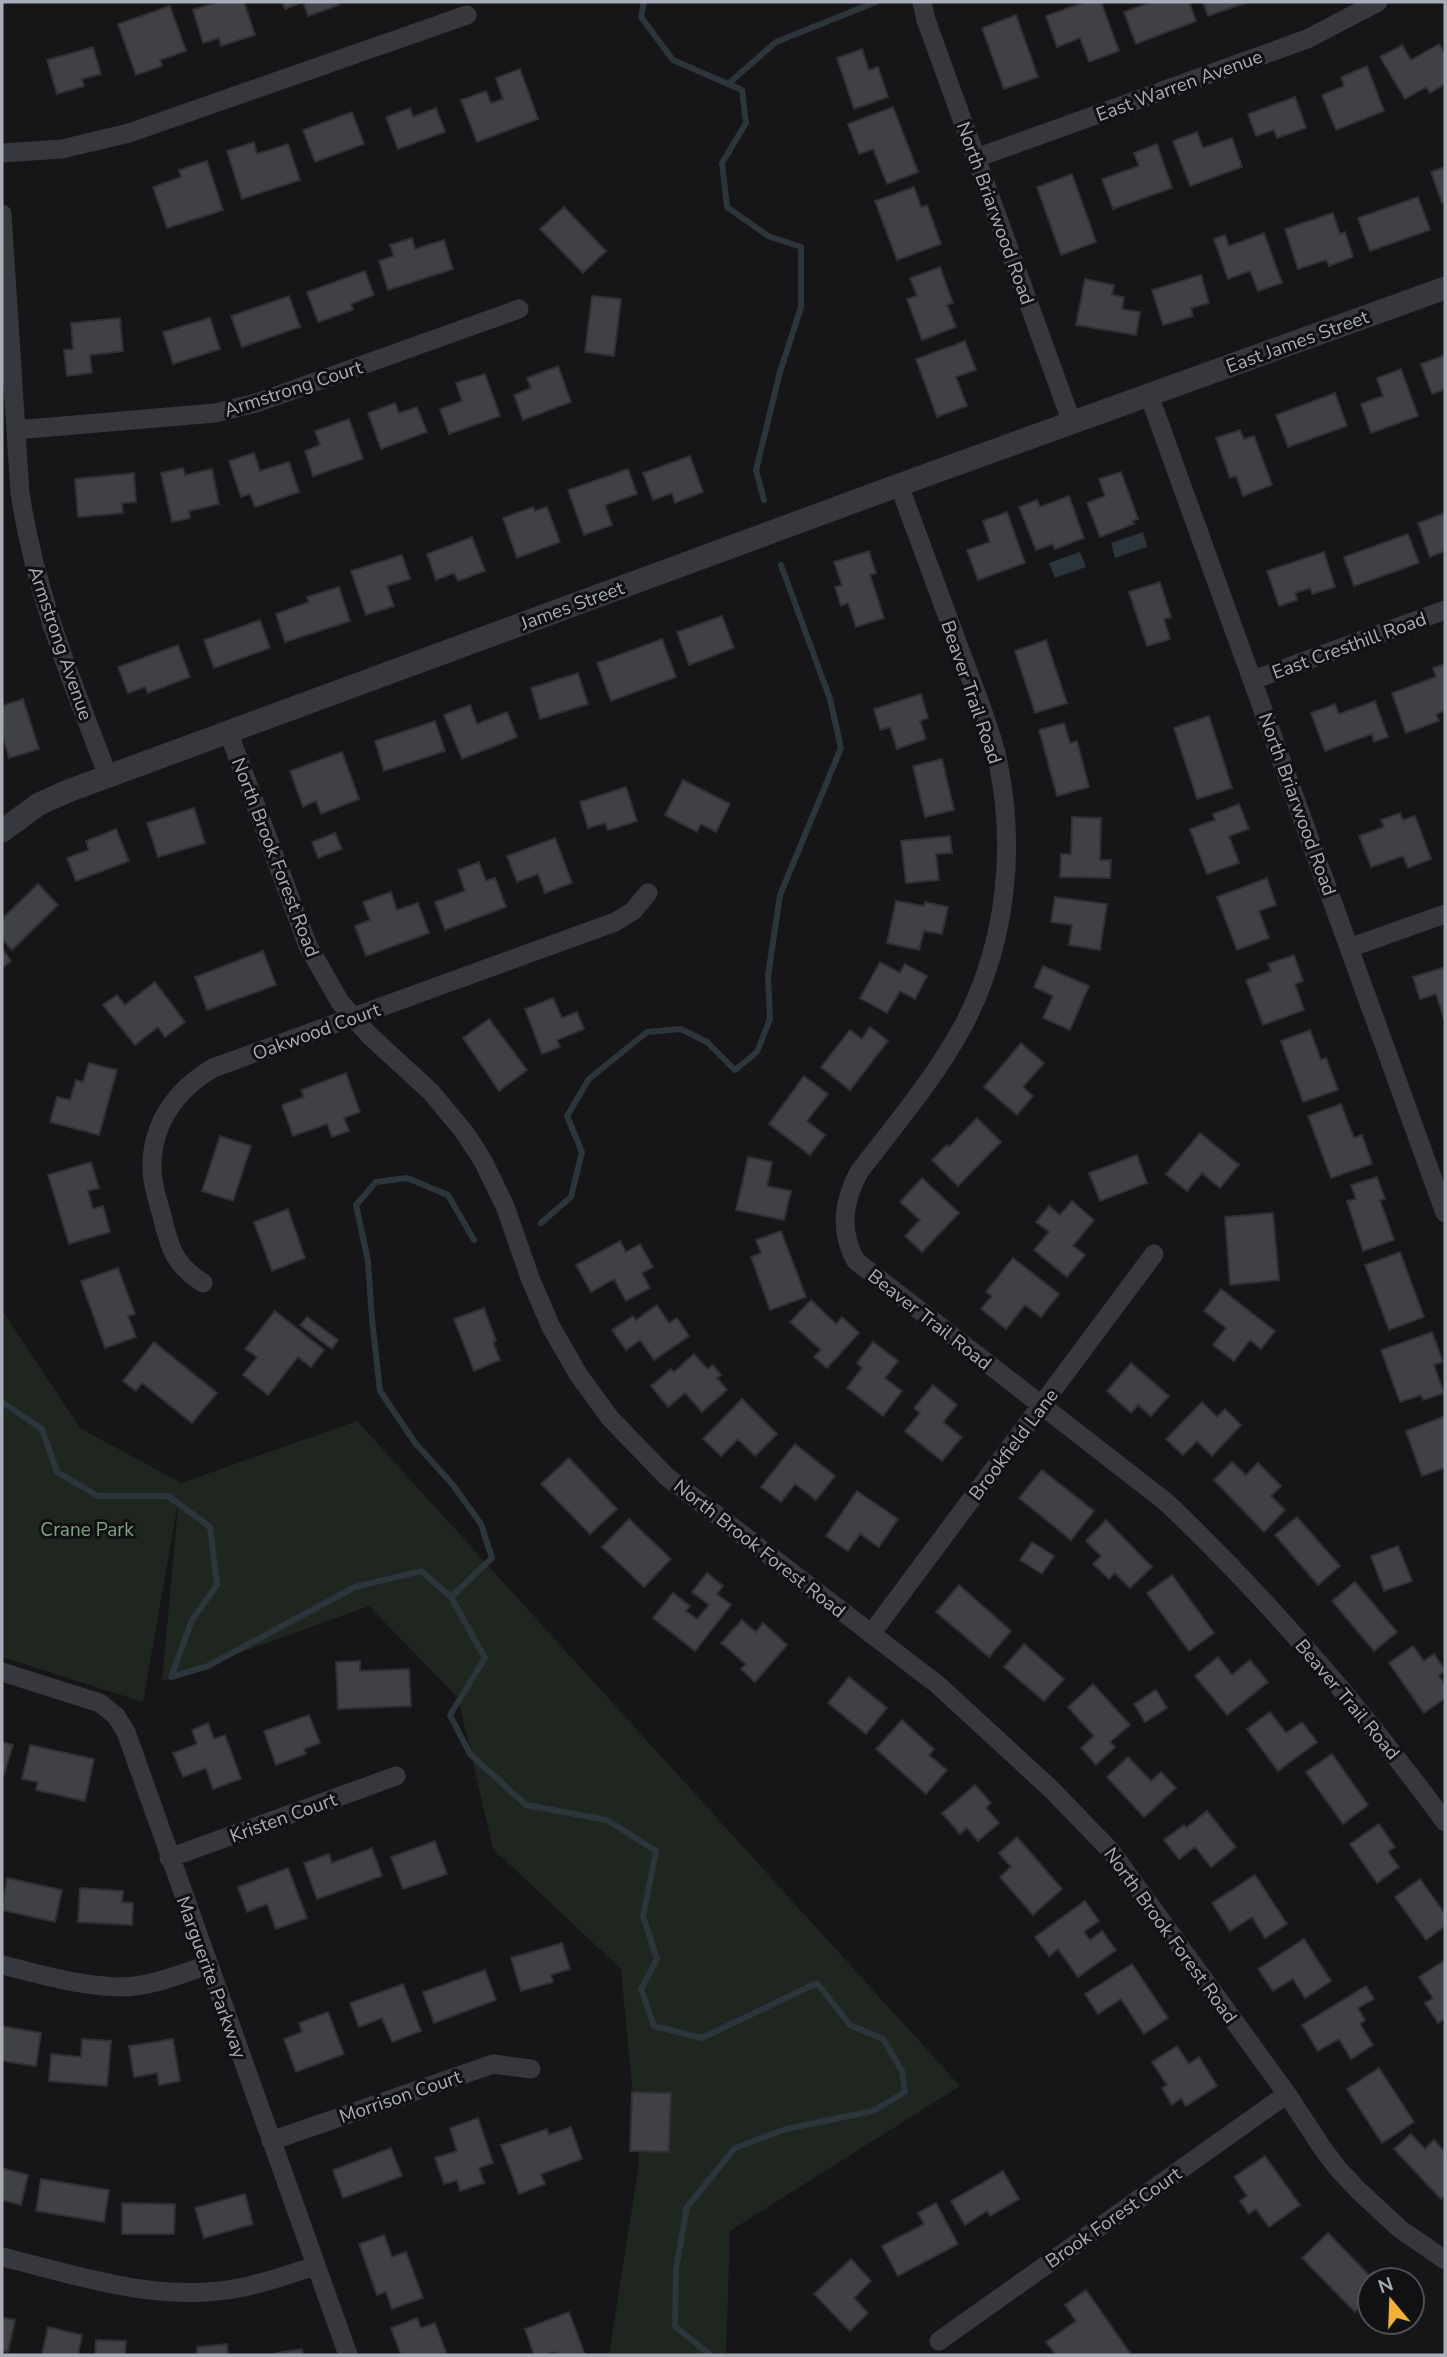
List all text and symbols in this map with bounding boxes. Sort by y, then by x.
street label: East Warren Avenue [1092,44,1266,128]
street label: North Briarwood Road [950,118,1040,308]
street label: East James Street [1222,304,1373,380]
street label: Armstrong Court [221,354,366,424]
street label: Armstrong Avenue [22,563,99,724]
street label: James Street [516,575,628,637]
street label: East Cresthill Road [1269,606,1430,686]
street label: Beaver Trail Road [934,617,1008,768]
street label: North Briarwood Road [1252,709,1342,899]
street label: North Brook Forest Road [225,754,325,961]
street label: Oakwood Court [249,997,384,1067]
street label: Beaver Trail Road [862,1263,997,1376]
street label: Brookfield Lane [963,1383,1064,1506]
street label: North Brook Forest Road [668,1473,851,1624]
park label: Crane Park [40,1517,134,1543]
street label: Beaver Trail Road [1289,1634,1405,1766]
street label: Kristen Court [226,1786,341,1849]
street label: North Brook Forest Road [1098,1842,1243,2029]
street label: Marguerite Parkway [170,1893,253,2062]
street label: Morrison Court [336,2064,465,2130]
street label: Brook Forest Court [1040,2161,1187,2274]
north arrow [1356,2266,1426,2336]
text: N [1375,2271,1397,2300]

